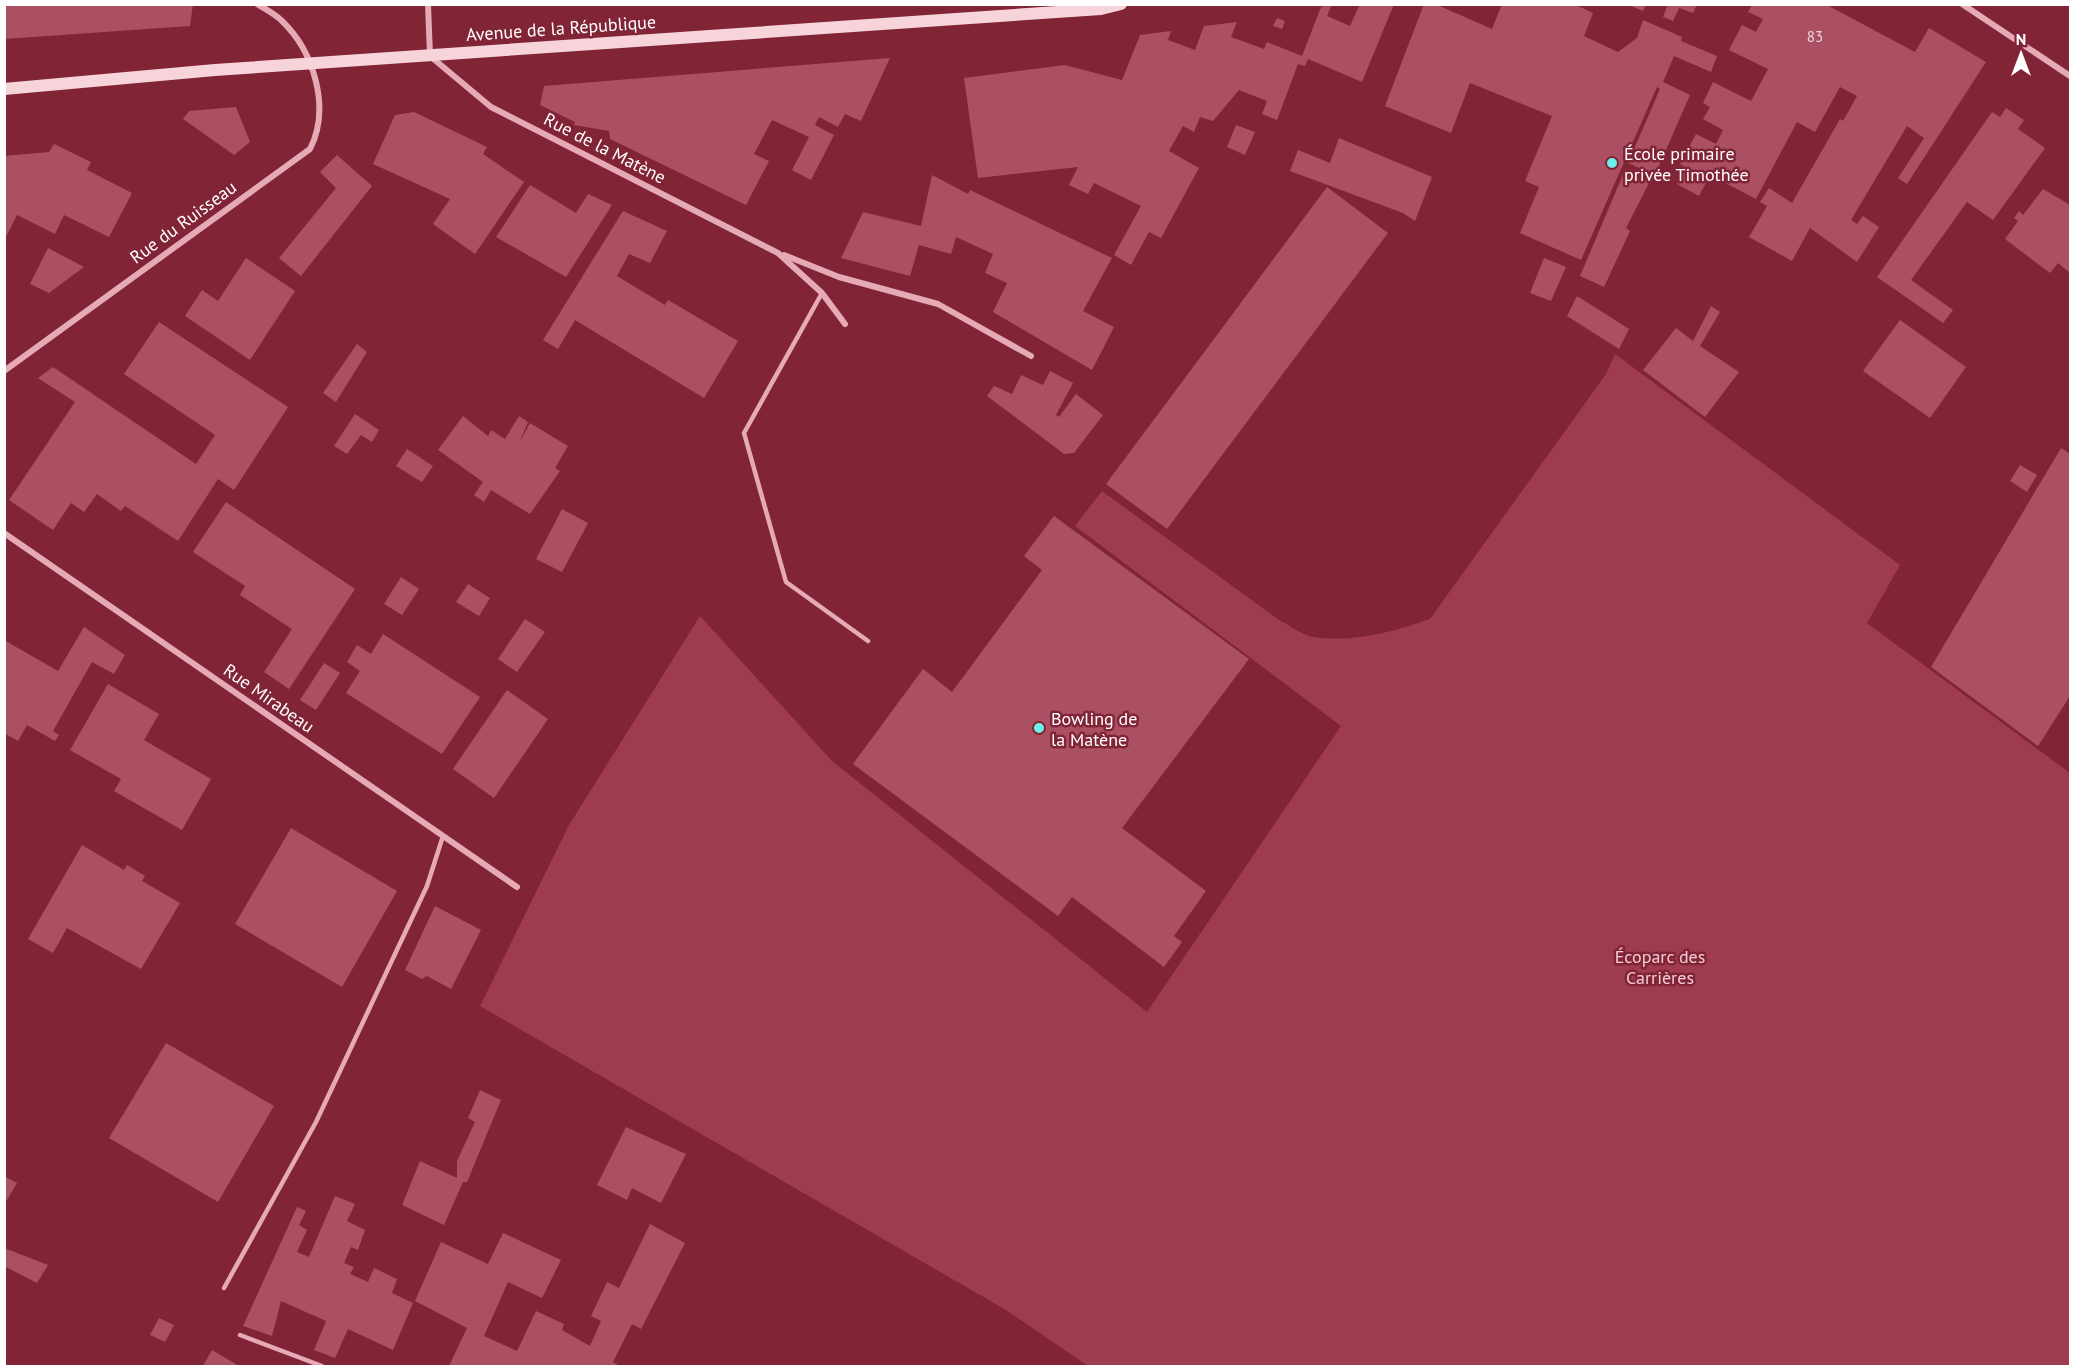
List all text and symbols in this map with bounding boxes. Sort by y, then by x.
street label: Avenue de la République [465,10,657,46]
north arrow [1991,24,2051,84]
house number: 83 [1807,27,1823,46]
text: N [2016,29,2026,49]
street label: Rue de la Matène [540,107,670,189]
place label: École primaire privée Timothée [1624,142,1749,186]
marker: École primaire privée Timothée [1605,156,1619,170]
street label: Rue du Ruisseau [125,176,241,268]
street label: Rue Mirabeau [219,658,319,738]
place label: Bowling de la Matène [1051,707,1137,751]
marker: Bowling de la Matène [1032,721,1046,735]
park label: Écoparc des Carrières [1615,945,1705,989]

